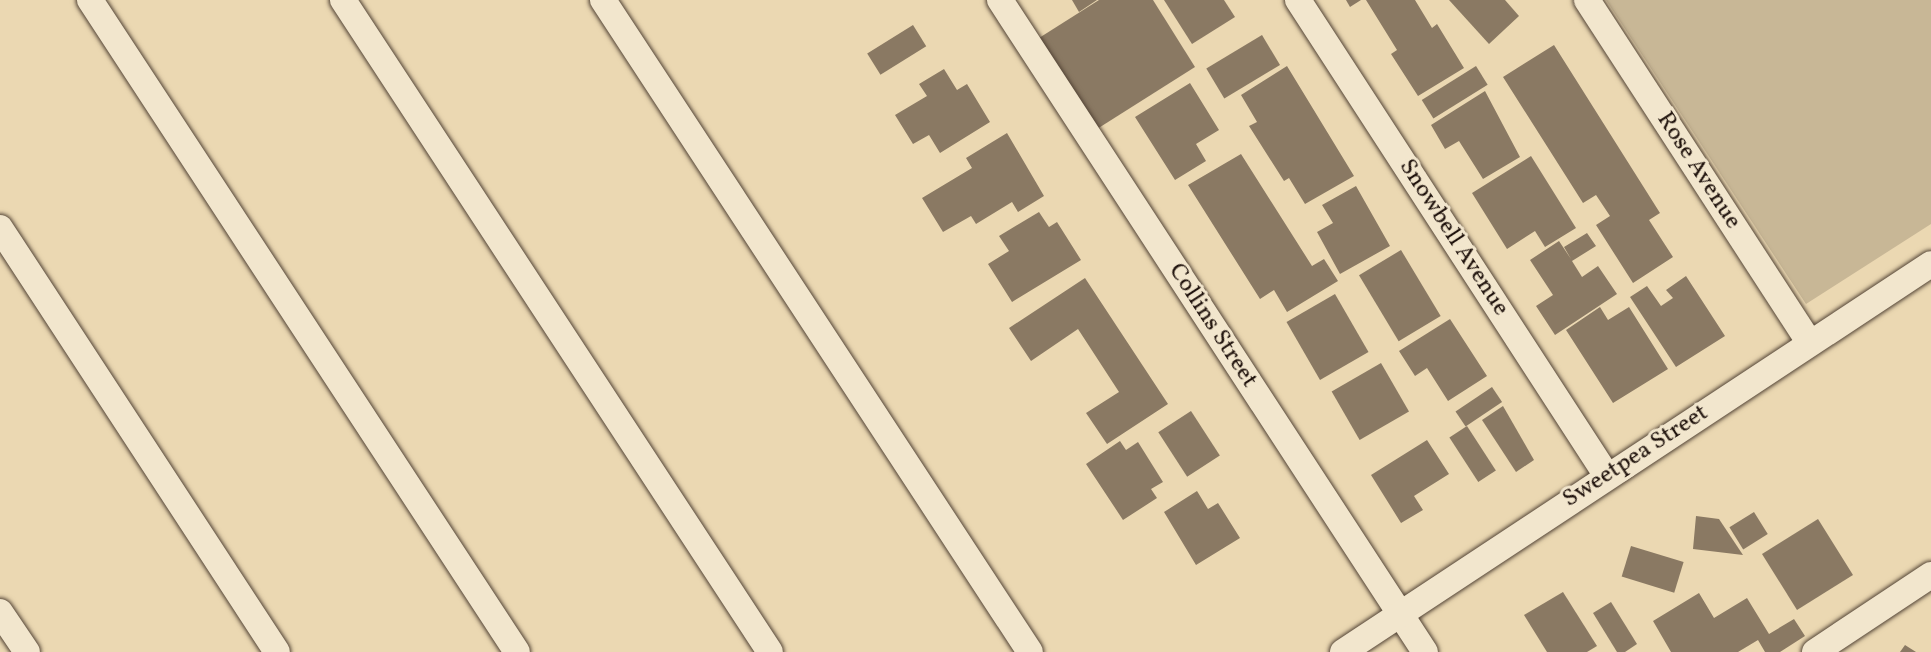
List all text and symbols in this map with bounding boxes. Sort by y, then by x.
street label: Rose Avenue [1650,107,1746,235]
street label: Snowbell Avenue [1392,154,1514,322]
street label: Collins Street [1161,259,1263,393]
street label: Sweetpea Street [1558,399,1714,515]

